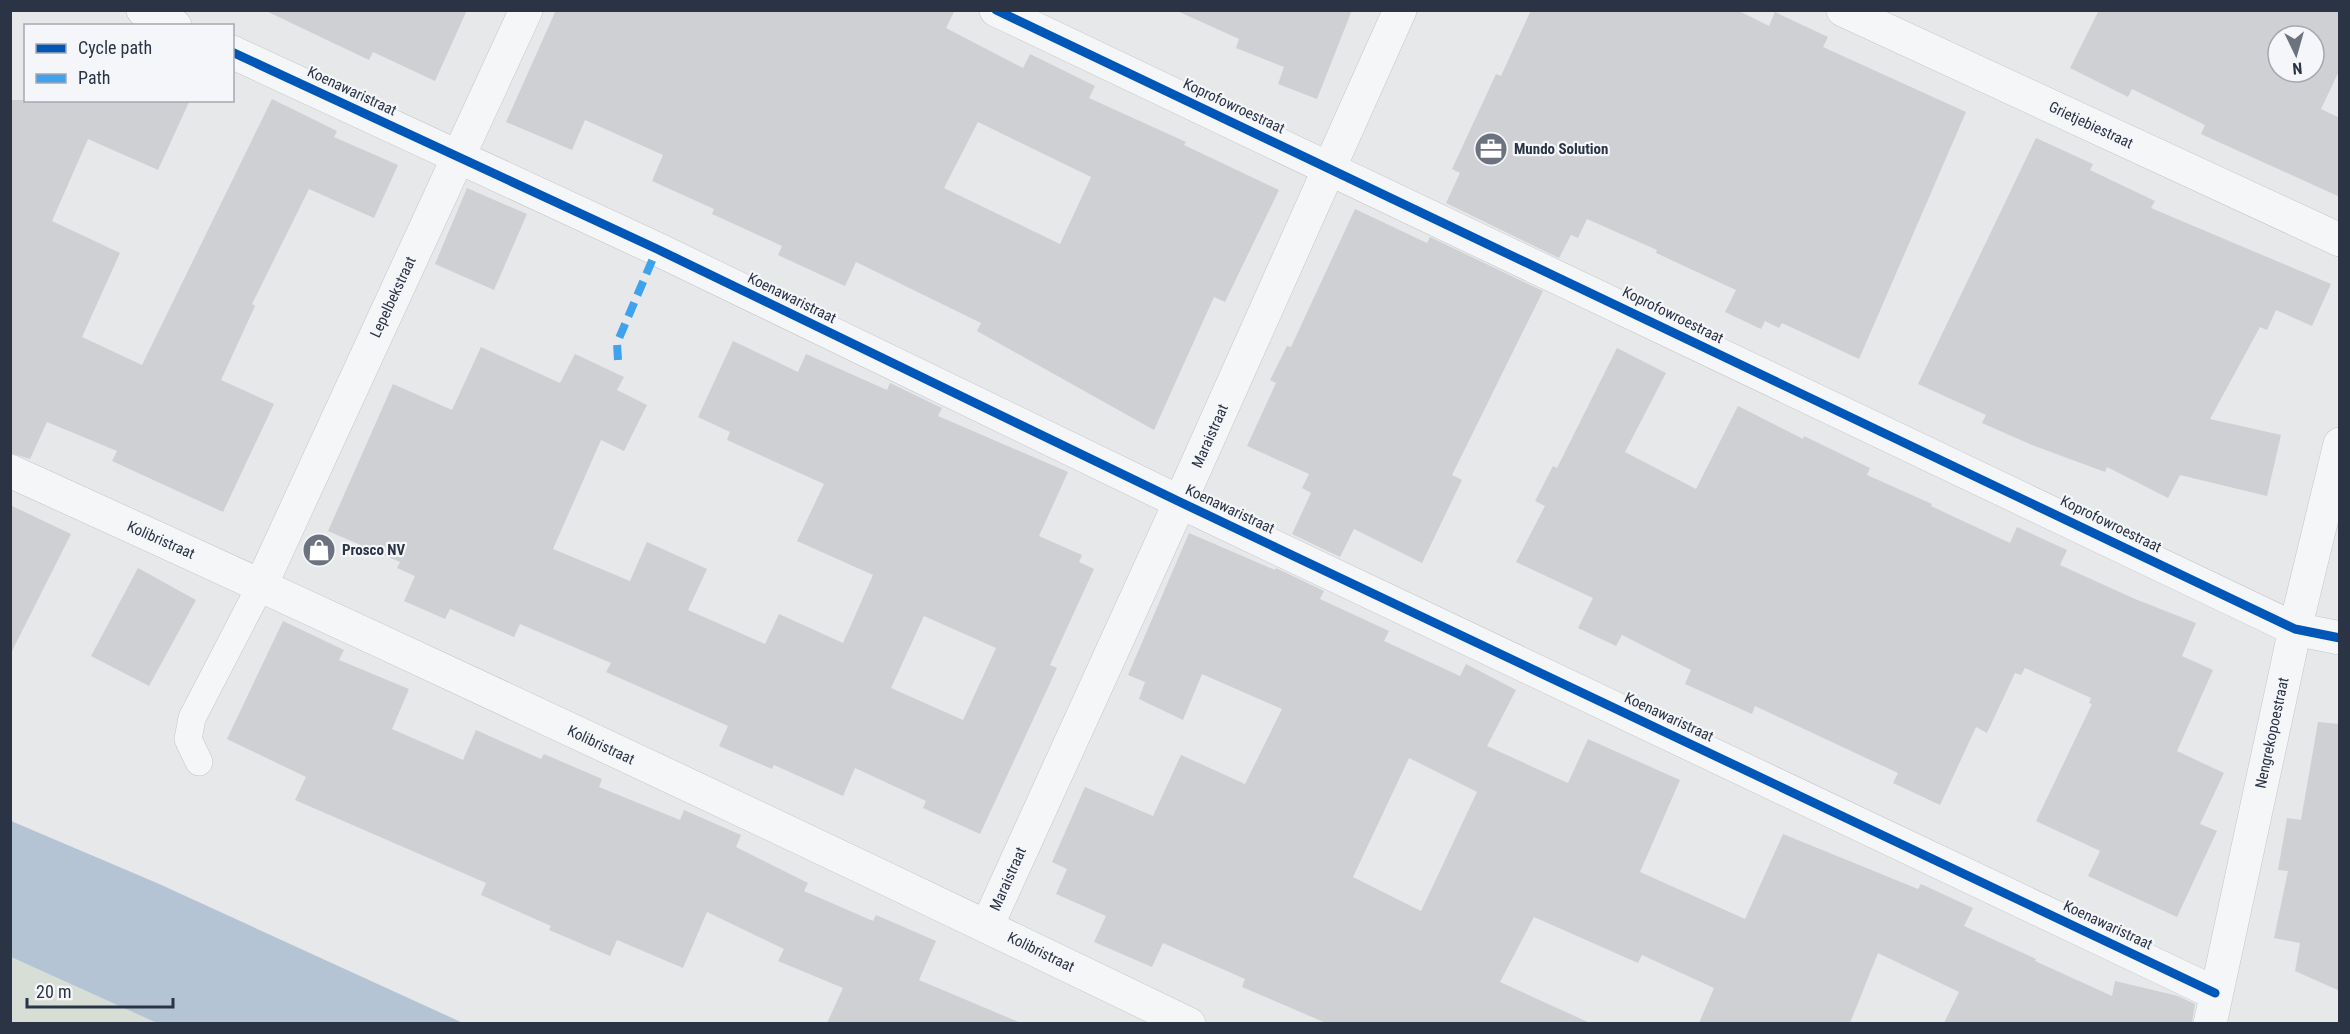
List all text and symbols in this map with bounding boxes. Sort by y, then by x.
legend [24,24,234,102]
north arrow [2266,24,2326,84]
text: Cycle path [78,37,152,58]
text: N [2292,59,2303,78]
street label: Koenawaristraat [305,62,399,120]
text: Path [78,67,111,88]
street label: Koprofowroestraat [1180,75,1288,137]
street label: Grietjebiestraat [2046,98,2136,152]
office icon: Mundo Solution [1473,131,1509,167]
place label: Mundo Solution [1514,140,1608,158]
street label: Lepelbekstraat [366,254,420,340]
street label: Koenawaristraat [745,269,839,327]
street label: Koprofowroestraat [1620,283,1726,347]
street label: Maraistraat [1188,401,1232,471]
street label: Koenawaristraat [1183,480,1277,538]
street label: Koprofowroestraat [2058,492,2164,556]
street label: Kolibristraat [124,517,198,563]
shop icon: Prosco NV [301,532,337,568]
place label: Prosco NV [342,541,406,559]
street label: Nengrekopoestraat [2251,676,2293,790]
street label: Koenawaristraat [1622,688,1716,746]
street label: Kolibristraat [564,722,638,768]
street label: Maraistraat [986,844,1030,914]
street label: Koenawaristraat [2061,896,2155,954]
street label: Kolibristraat [1005,928,1077,976]
scale bar [27,971,172,1009]
text: 20 m [36,981,71,1002]

